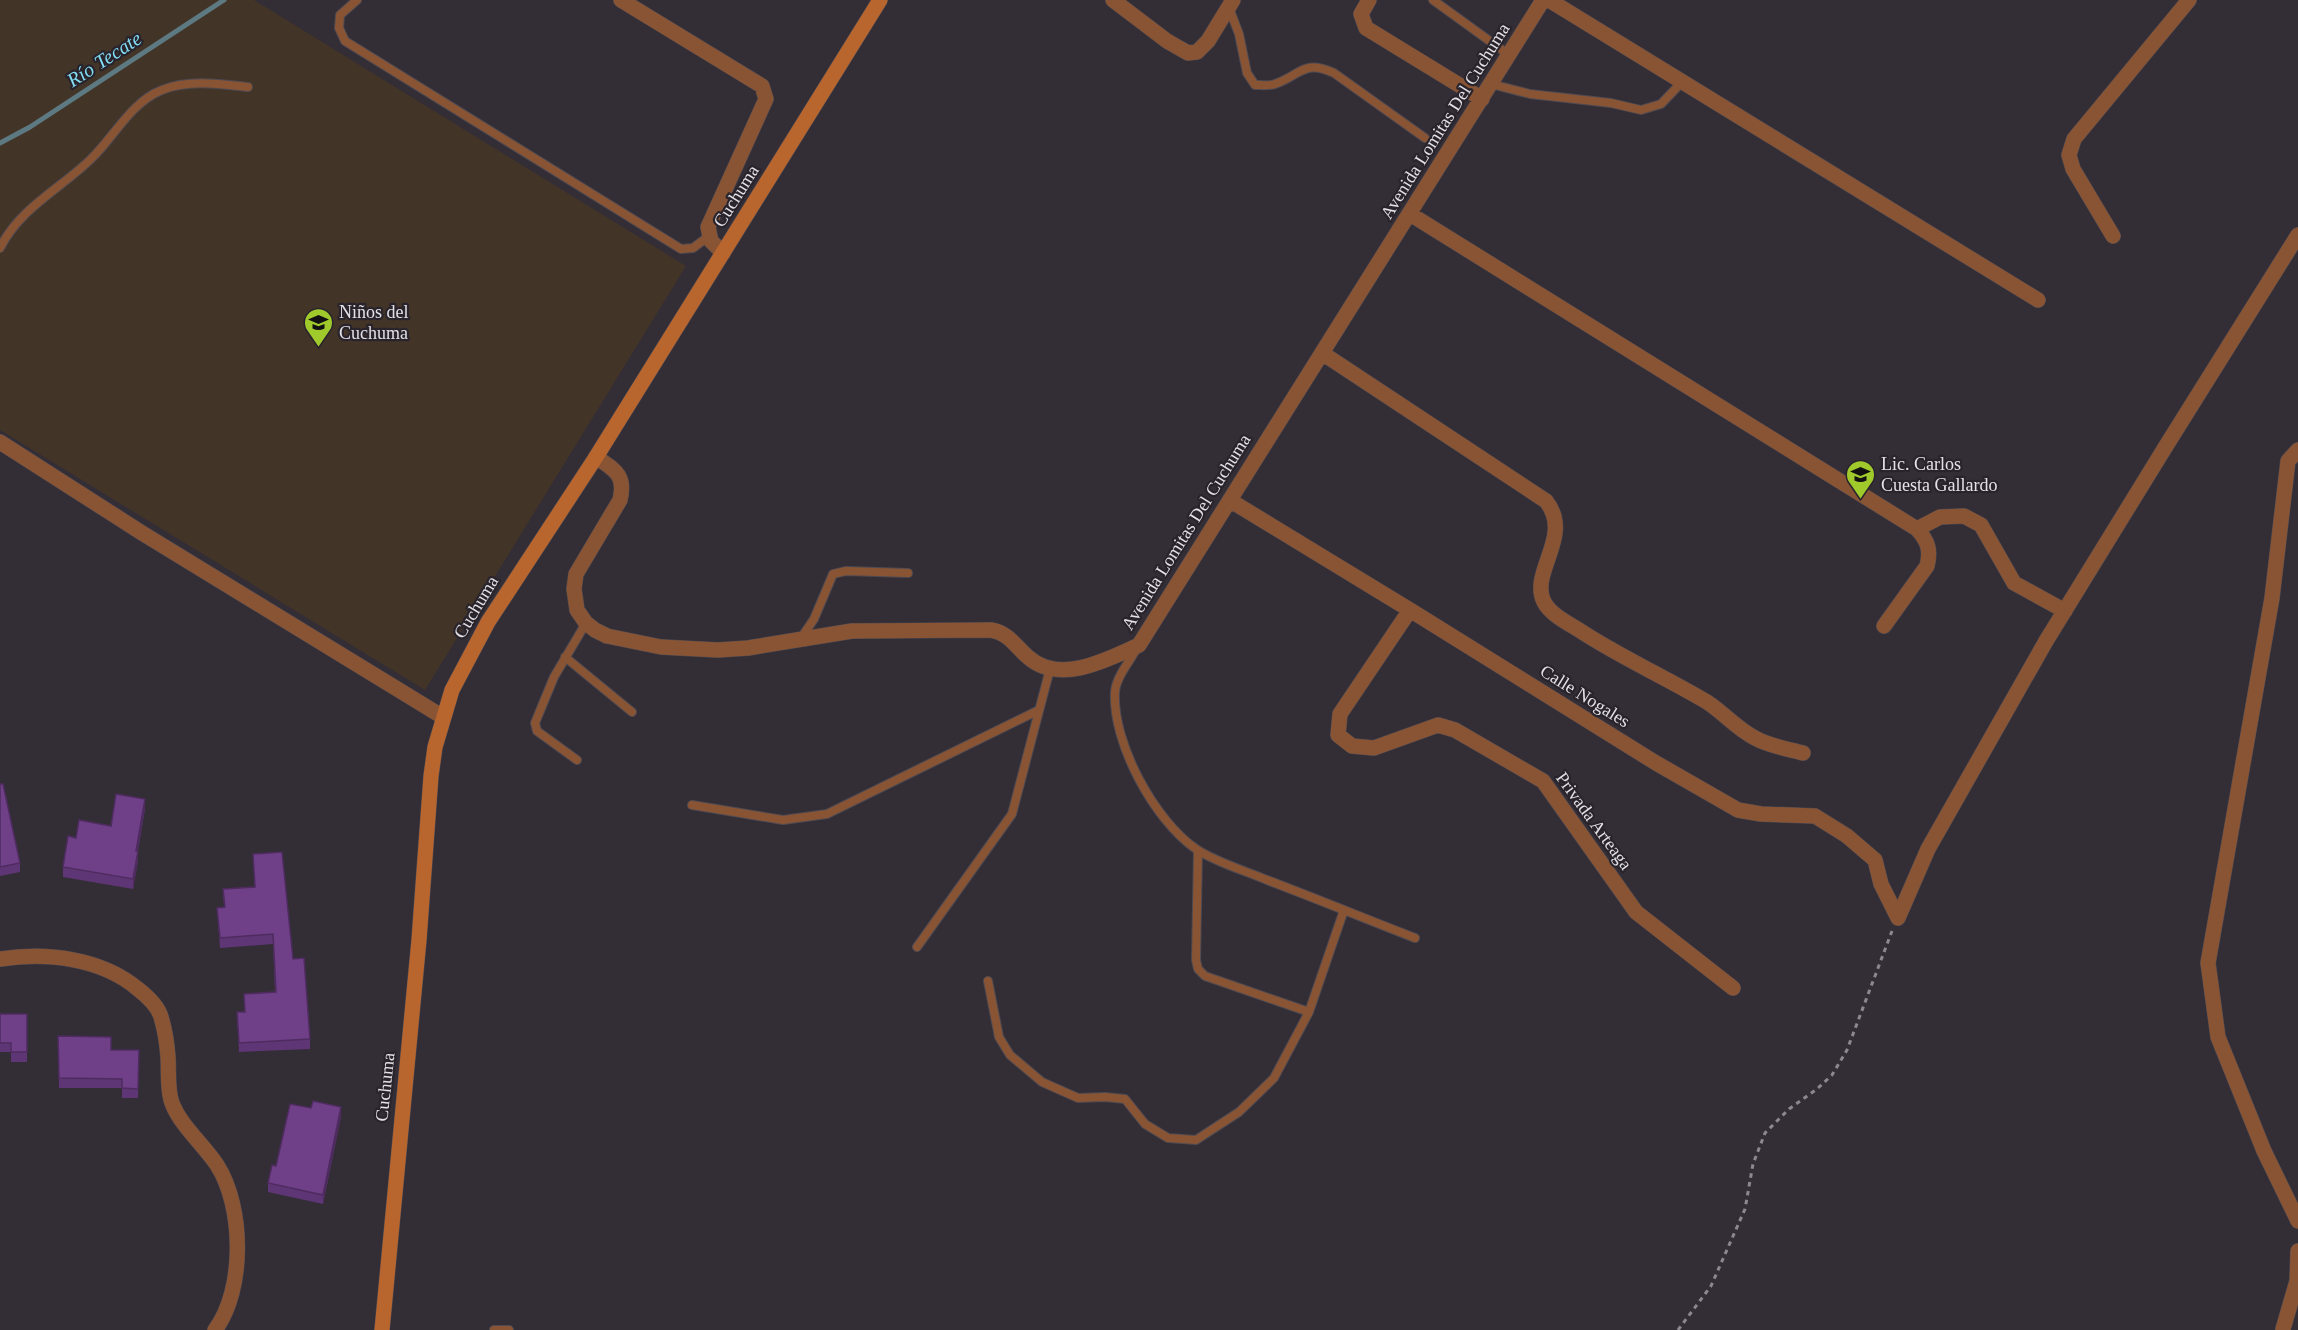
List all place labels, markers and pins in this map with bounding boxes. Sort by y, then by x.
place label: Niños del Cuchuma [339,302,409,343]
school or university icon: Niños del Cuchuma [302,306,334,348]
place label: Lic. Carlos Cuesta Gallardo [1881,454,1997,495]
school or university icon: Lic. Carlos Cuesta Gallardo [1844,458,1876,500]

